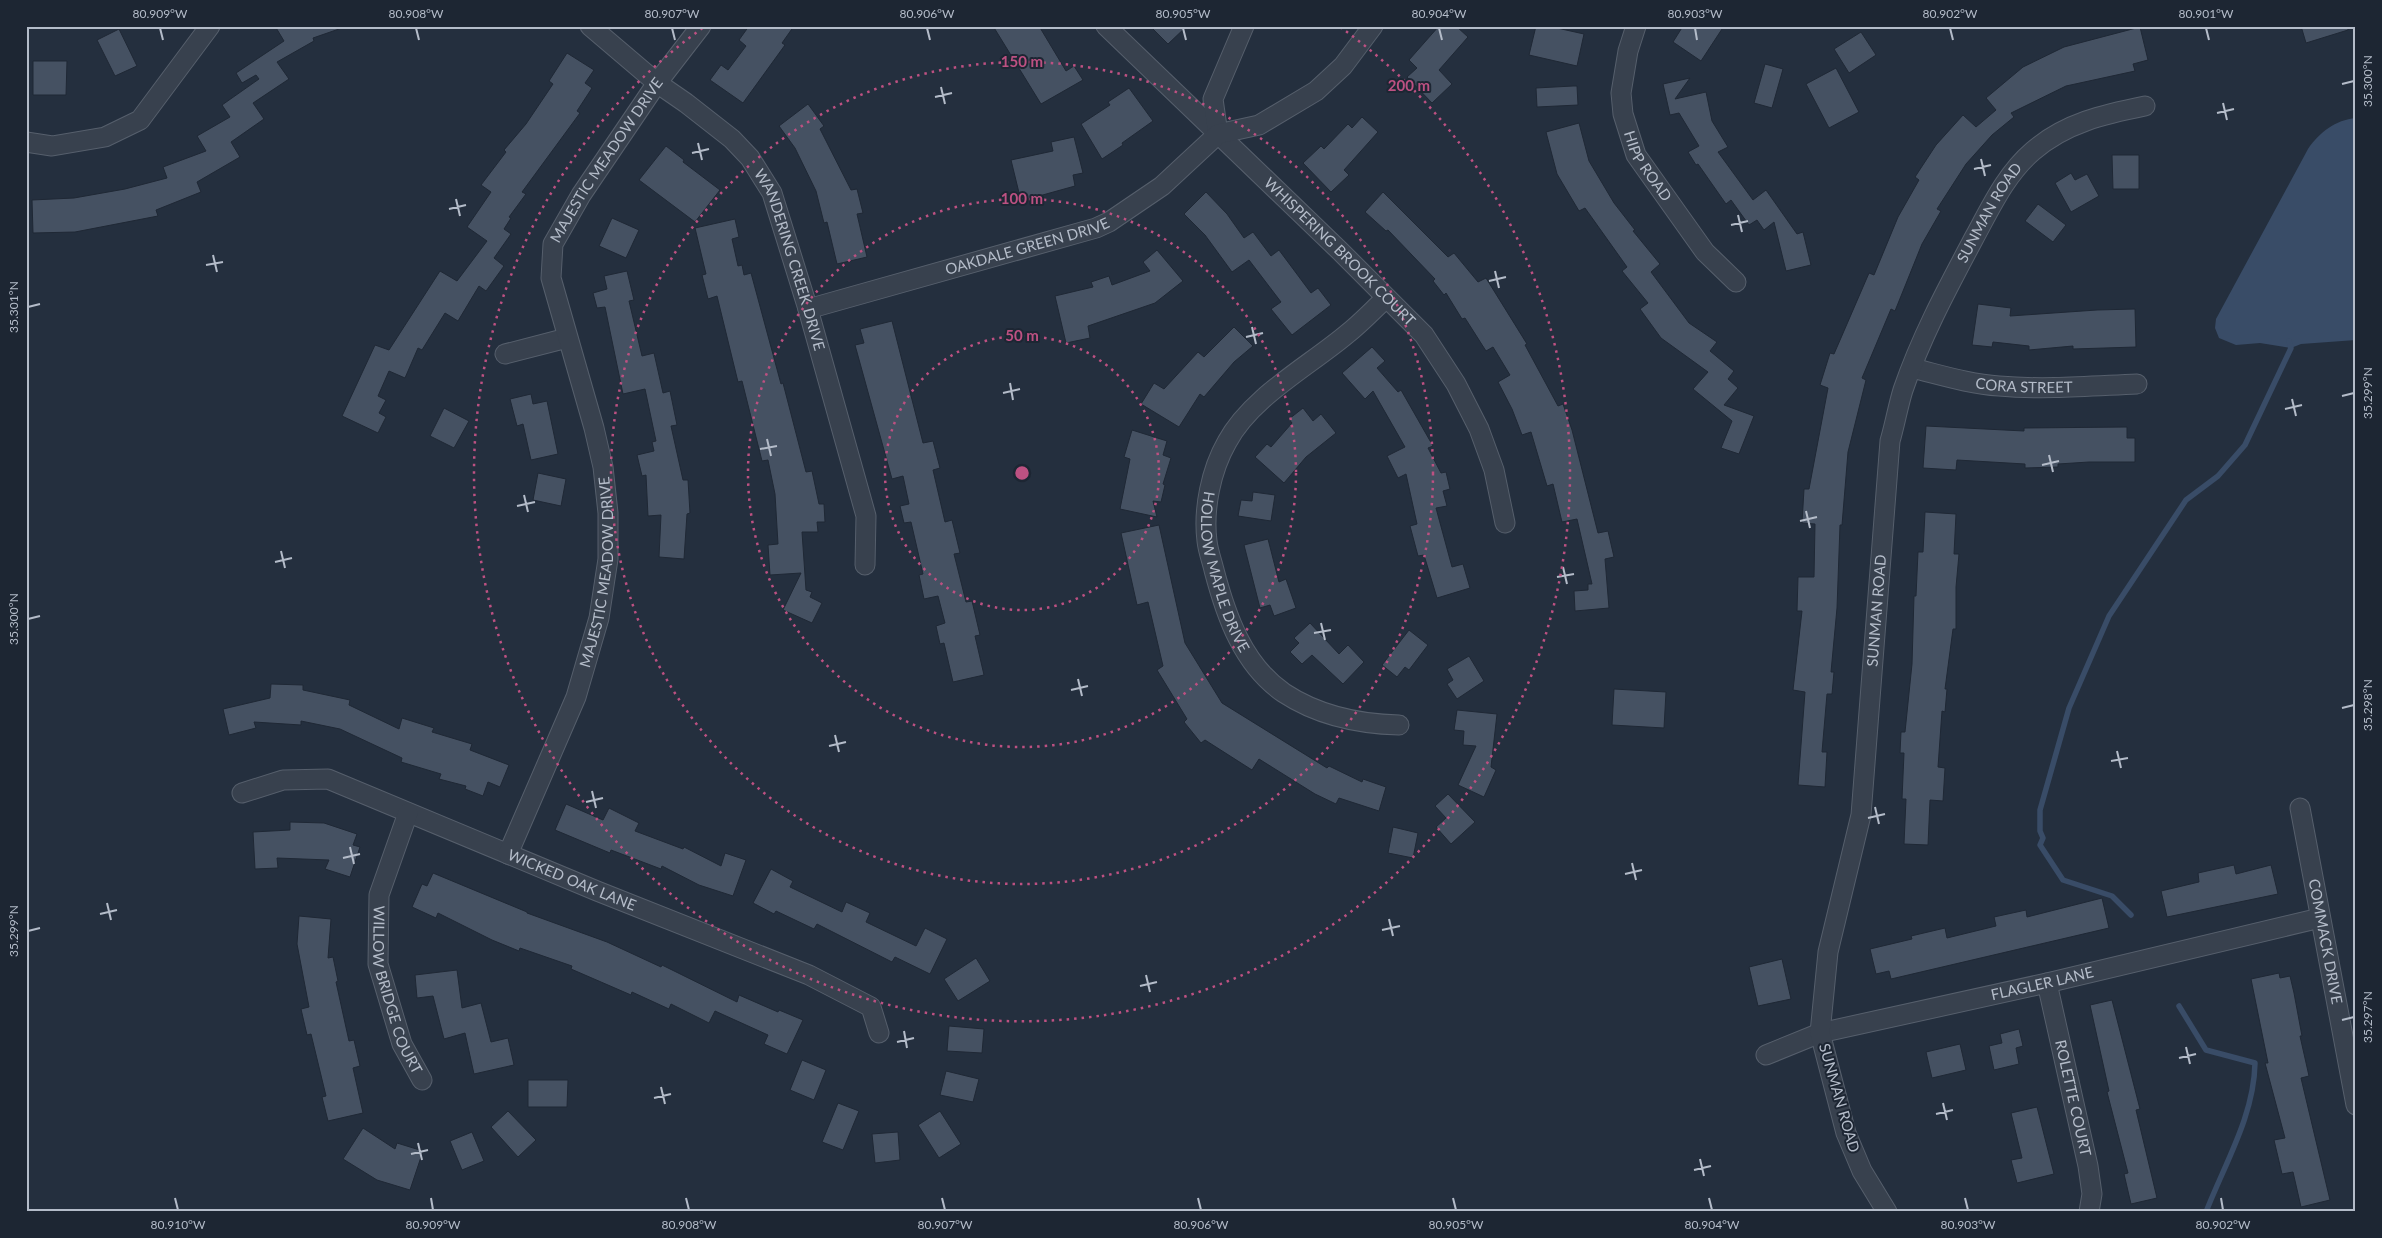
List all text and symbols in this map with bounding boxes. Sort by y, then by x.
text: 80.909°W [132,6,188,21]
text: 80.908°W [388,6,444,21]
text: 80.907°W [644,6,700,21]
text: 80.906°W [899,6,955,21]
text: 80.905°W [1155,6,1211,21]
text: 80.904°W [1411,6,1467,21]
text: 80.903°W [1667,6,1723,21]
text: 80.902°W [1922,6,1978,21]
text: 80.901°W [2178,6,2234,21]
text: 150 m [1001,52,1043,70]
text: 35.300°N [2360,55,2375,107]
street label: MAJESTIC MEADOW DRIVE [546,73,666,245]
text: 200 m [1388,76,1430,94]
street label: HIPP ROAD [1621,128,1676,204]
street label: SUNMAN ROAD [1953,159,2025,265]
street label: WANDERING CREEK DRIVE [751,165,829,352]
street label: WHISPERING BROOK COURT [1261,173,1420,329]
text: 100 m [1001,189,1043,207]
street label: OAKDALE GREEN DRIVE [943,213,1112,278]
text: 35.301°N [6,281,21,333]
text: 50 m [1005,326,1039,344]
text: 35.299°N [2360,367,2375,419]
street label: CORA STREET [1974,373,2073,396]
centre of rings [1013,464,1031,482]
street label: MAJESTIC MEADOW DRIVE [575,476,616,669]
street label: HOLLOW MAPLE DRIVE [1198,490,1254,655]
street label: SUNMAN ROAD [1863,554,1889,667]
text: 35.300°N [6,593,21,645]
text: 35.298°N [2360,679,2375,731]
street label: WICKED OAK LANE [505,845,639,914]
street label: COMMACK DRIVE [2306,877,2347,1006]
text: 35.299°N [6,905,21,957]
street label: WILLOW BRIDGE COURT [370,906,427,1077]
street label: FLAGLER LANE [1989,962,2095,1003]
text: 35.297°N [2360,991,2375,1043]
street label: ROLETTE COURT [2052,1038,2096,1158]
street label: SUNMAN ROAD [1816,1041,1864,1154]
text: 80.910°W [150,1217,206,1232]
text: 80.909°W [405,1217,461,1232]
text: 80.908°W [661,1217,717,1232]
text: 80.907°W [917,1217,973,1232]
text: 80.906°W [1173,1217,1229,1232]
text: 80.905°W [1428,1217,1484,1232]
text: 80.904°W [1684,1217,1740,1232]
text: 80.903°W [1940,1217,1996,1232]
text: 80.902°W [2195,1217,2251,1232]

